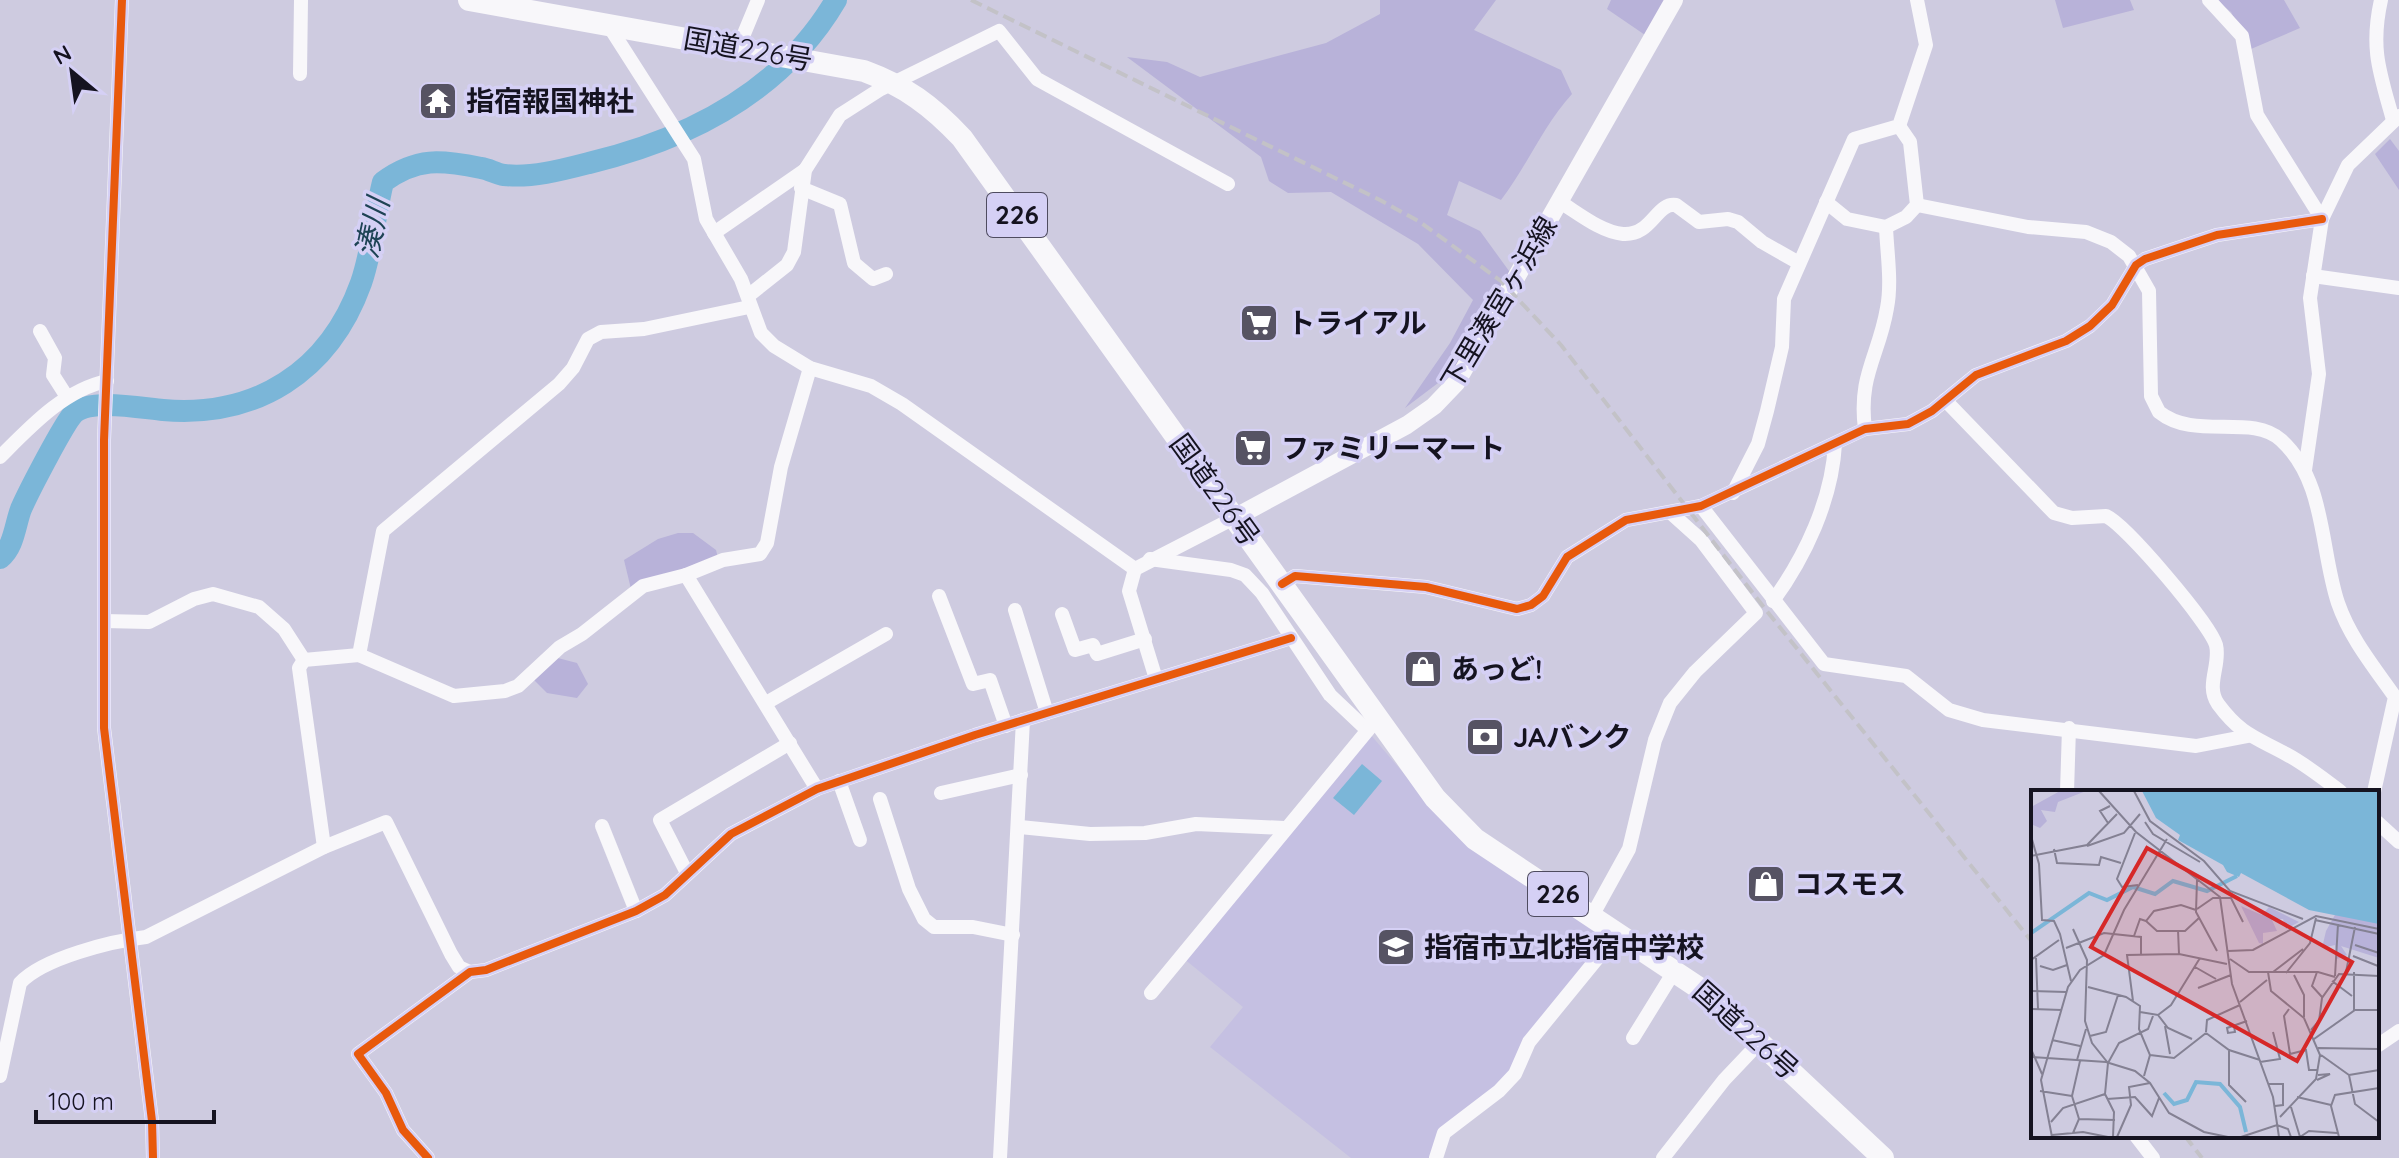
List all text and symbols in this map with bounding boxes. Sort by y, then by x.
street label: 国道226号 [681,20,815,77]
north arrow [32,32,112,112]
text: N [48,38,76,71]
temple icon: 指宿報国神社 [417,80,459,122]
place label: 指宿報国神社 [466,83,634,118]
water label: 湊川 [347,192,397,261]
road number: 226 [987,193,1047,237]
street label: 下里湊宮ヶ浜線 [1433,210,1564,396]
supermarket icon: トライアル [1238,302,1280,344]
place label: トライアル [1287,305,1427,340]
street label: 国道226号 [1163,427,1268,553]
supermarket icon: ファミリーマート [1232,427,1274,469]
place label: ファミリーマート [1281,430,1505,465]
shop icon: あっど! [1402,648,1444,690]
place label: あっど! [1451,651,1542,686]
bank icon: JAバンク [1464,716,1506,758]
place label: JAバンク [1513,719,1631,754]
inset map [2031,790,2379,1138]
shop icon: コスモス [1745,863,1787,905]
place label: コスモス [1794,866,1906,901]
road number: 226 [1528,872,1588,916]
school or university icon: 指宿市立北指宿中学校 [1375,926,1417,968]
place label: 指宿市立北指宿中学校 [1424,929,1704,964]
street label: 国道226号 [1686,973,1806,1086]
scale bar [36,1074,214,1124]
text: 100 m [48,1086,114,1116]

